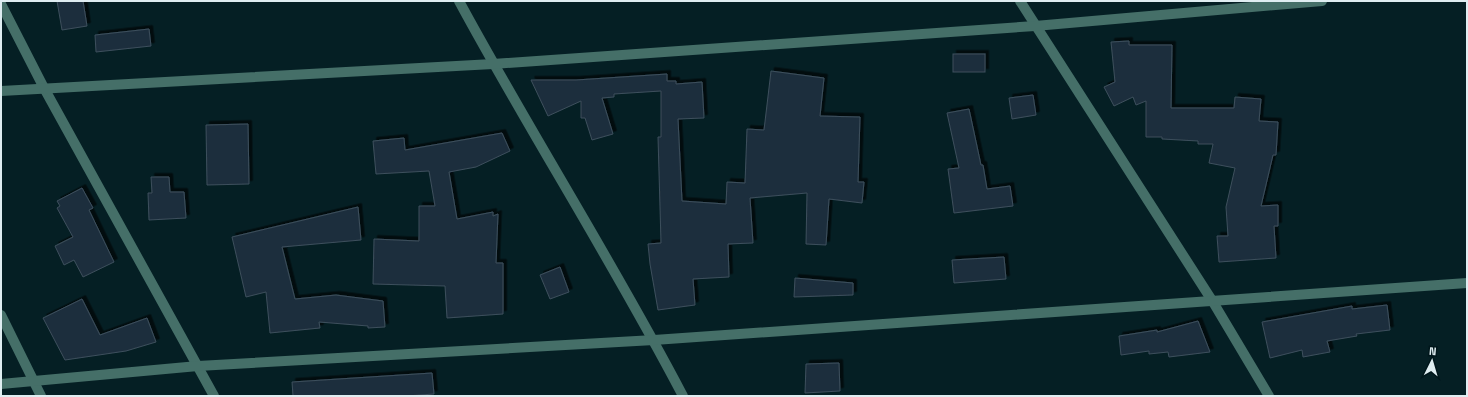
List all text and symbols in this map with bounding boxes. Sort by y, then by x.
north arrow [1412,341,1452,381]
text: N [1429,344,1437,358]

